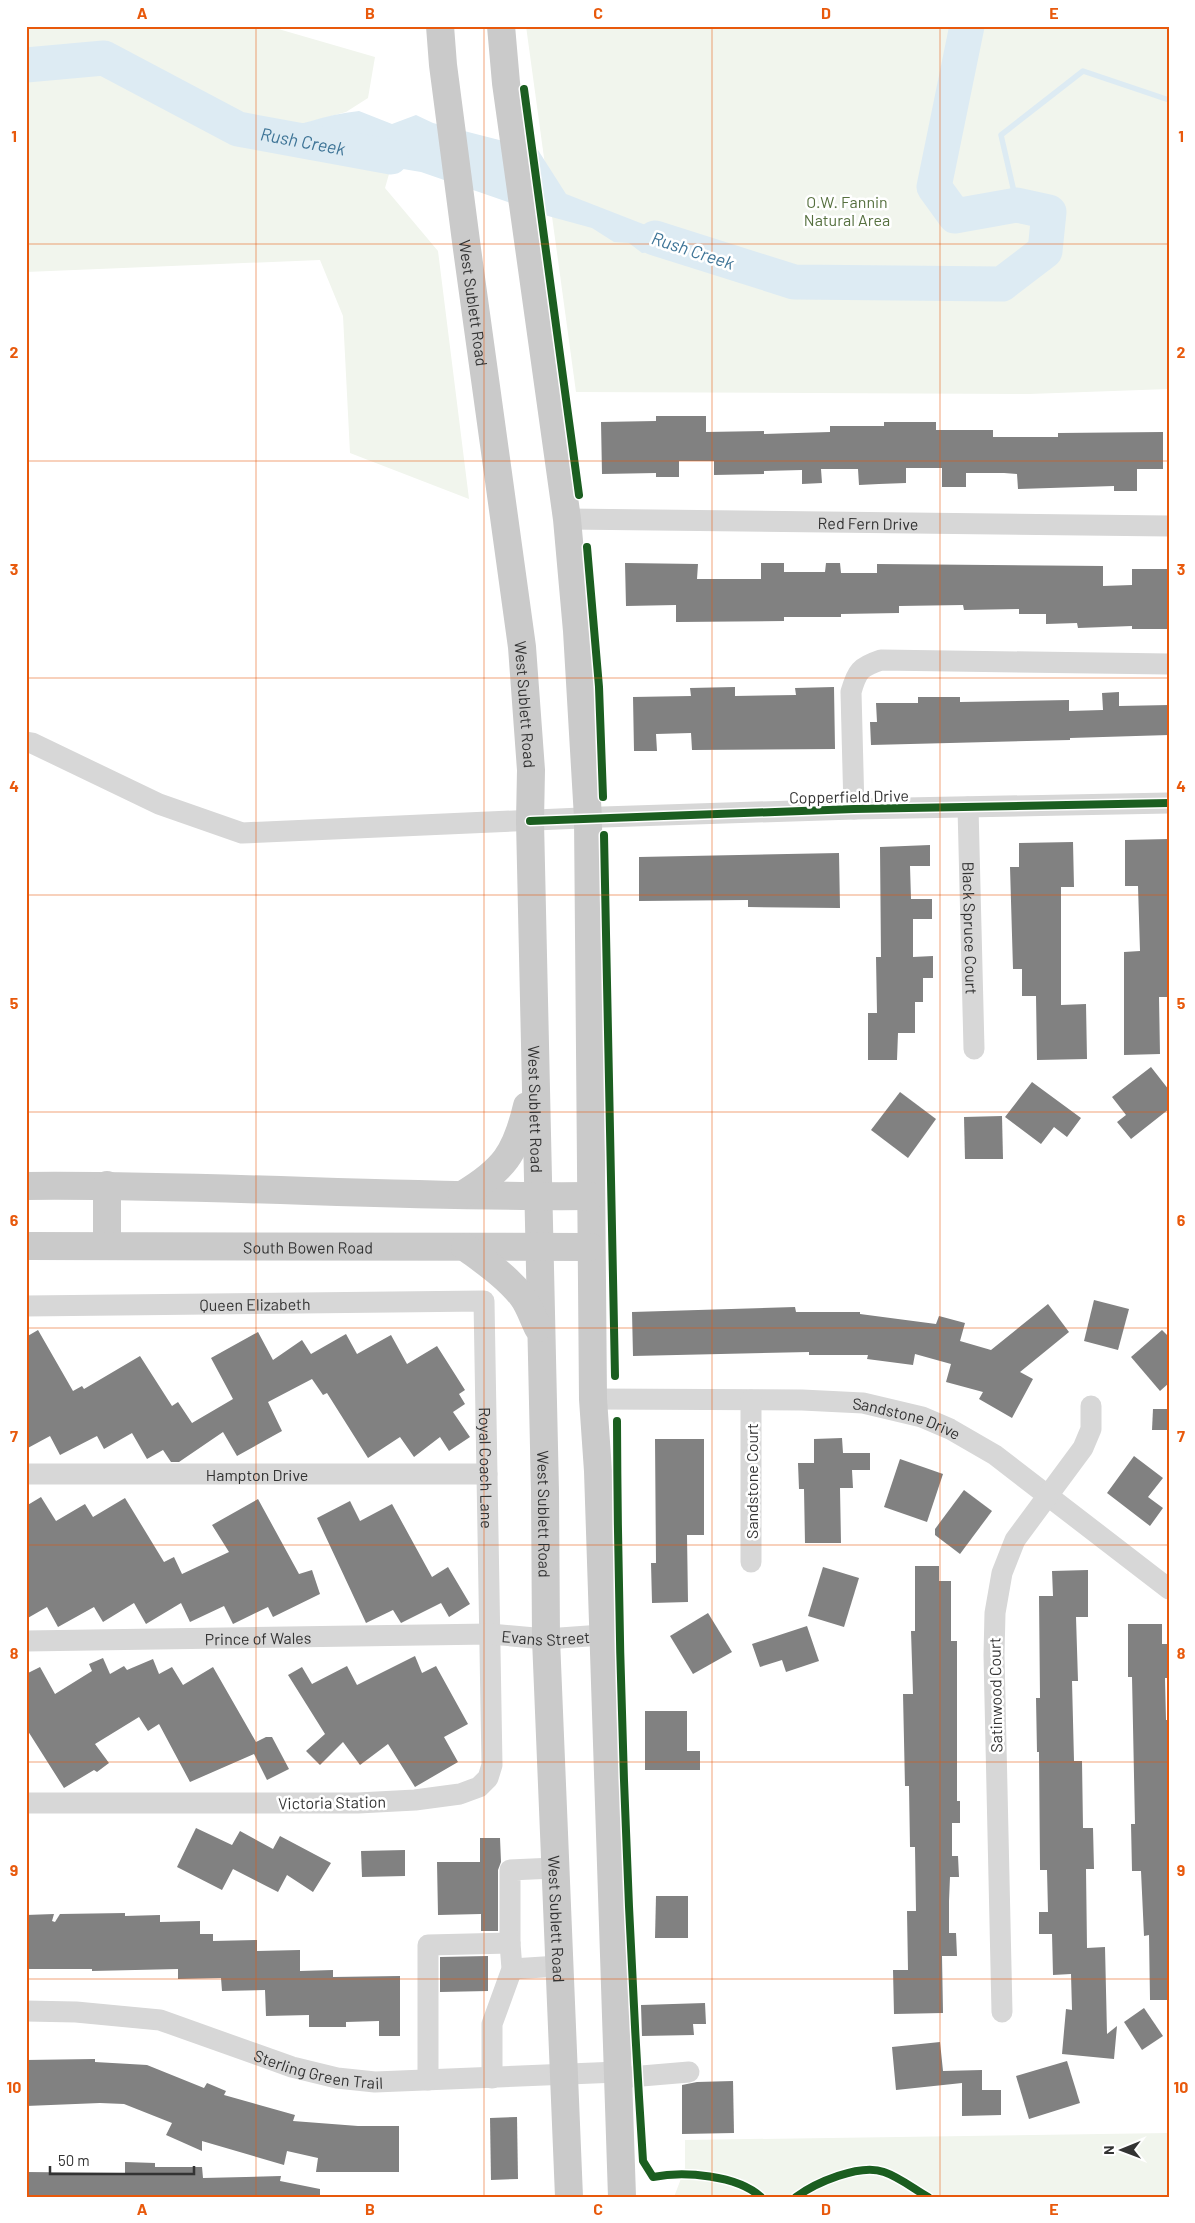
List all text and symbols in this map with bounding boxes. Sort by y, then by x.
text: A [137,3,148,22]
text: B [365,3,375,22]
text: C [593,3,603,22]
text: D [821,3,831,22]
text: E [1049,3,1059,22]
water label: Rush Creek [259,122,347,159]
text: 1 [11,126,17,145]
text: 1 [1178,126,1184,145]
park label: O.W. Fannin Natural Area [804,192,890,229]
water label: Rush Creek [649,226,737,274]
street label: West Sublett Road [456,238,493,367]
text: 2 [10,342,19,361]
text: 2 [1177,342,1186,361]
street label: Red Fern Drive [818,512,918,533]
text: 3 [10,559,18,578]
text: 3 [1177,559,1185,578]
street label: West Sublett Road [512,640,540,769]
text: 4 [9,776,19,795]
text: 4 [1176,776,1186,795]
street label: Copperfield Drive [789,785,909,807]
street label: Black Spruce Court [960,861,982,995]
text: 5 [10,993,19,1012]
text: 5 [1177,993,1186,1012]
street label: West Sublett Road [526,1045,547,1173]
text: 6 [10,1210,19,1229]
text: 6 [1177,1210,1186,1229]
street label: South Bowen Road [243,1237,373,1256]
street label: Queen Elizabeth [199,1293,311,1314]
street label: Sandstone Drive [852,1393,964,1443]
street label: Royal Coach Lane [476,1407,497,1529]
street label: Sandstone Court [742,1423,761,1539]
text: 7 [10,1426,18,1445]
text: 7 [1177,1426,1185,1445]
street label: West Sublett Road [535,1450,555,1578]
street label: Hampton Drive [206,1465,308,1484]
street label: Evans Street [501,1626,591,1648]
street label: Prince of Wales [204,1627,311,1648]
street label: Satinwood Court [984,1637,1006,1753]
text: 8 [10,1643,19,1662]
text: 8 [1177,1643,1186,1662]
street label: Victoria Station [278,1792,386,1812]
street label: West Sublett Road [545,1855,570,1983]
text: 9 [10,1860,18,1879]
text: 9 [1177,1860,1185,1879]
street label: Sterling Green Trail [252,2045,383,2091]
text: 10 [7,2077,21,2096]
text: 10 [1174,2077,1188,2096]
north arrow [1098,2126,1148,2176]
scale bar [50,2143,194,2175]
text: N [1100,2145,1117,2155]
text: 50 m [58,2151,90,2169]
text: A [137,2199,148,2218]
text: B [365,2199,375,2218]
text: C [593,2199,603,2218]
text: D [821,2199,831,2218]
text: E [1049,2199,1059,2218]

